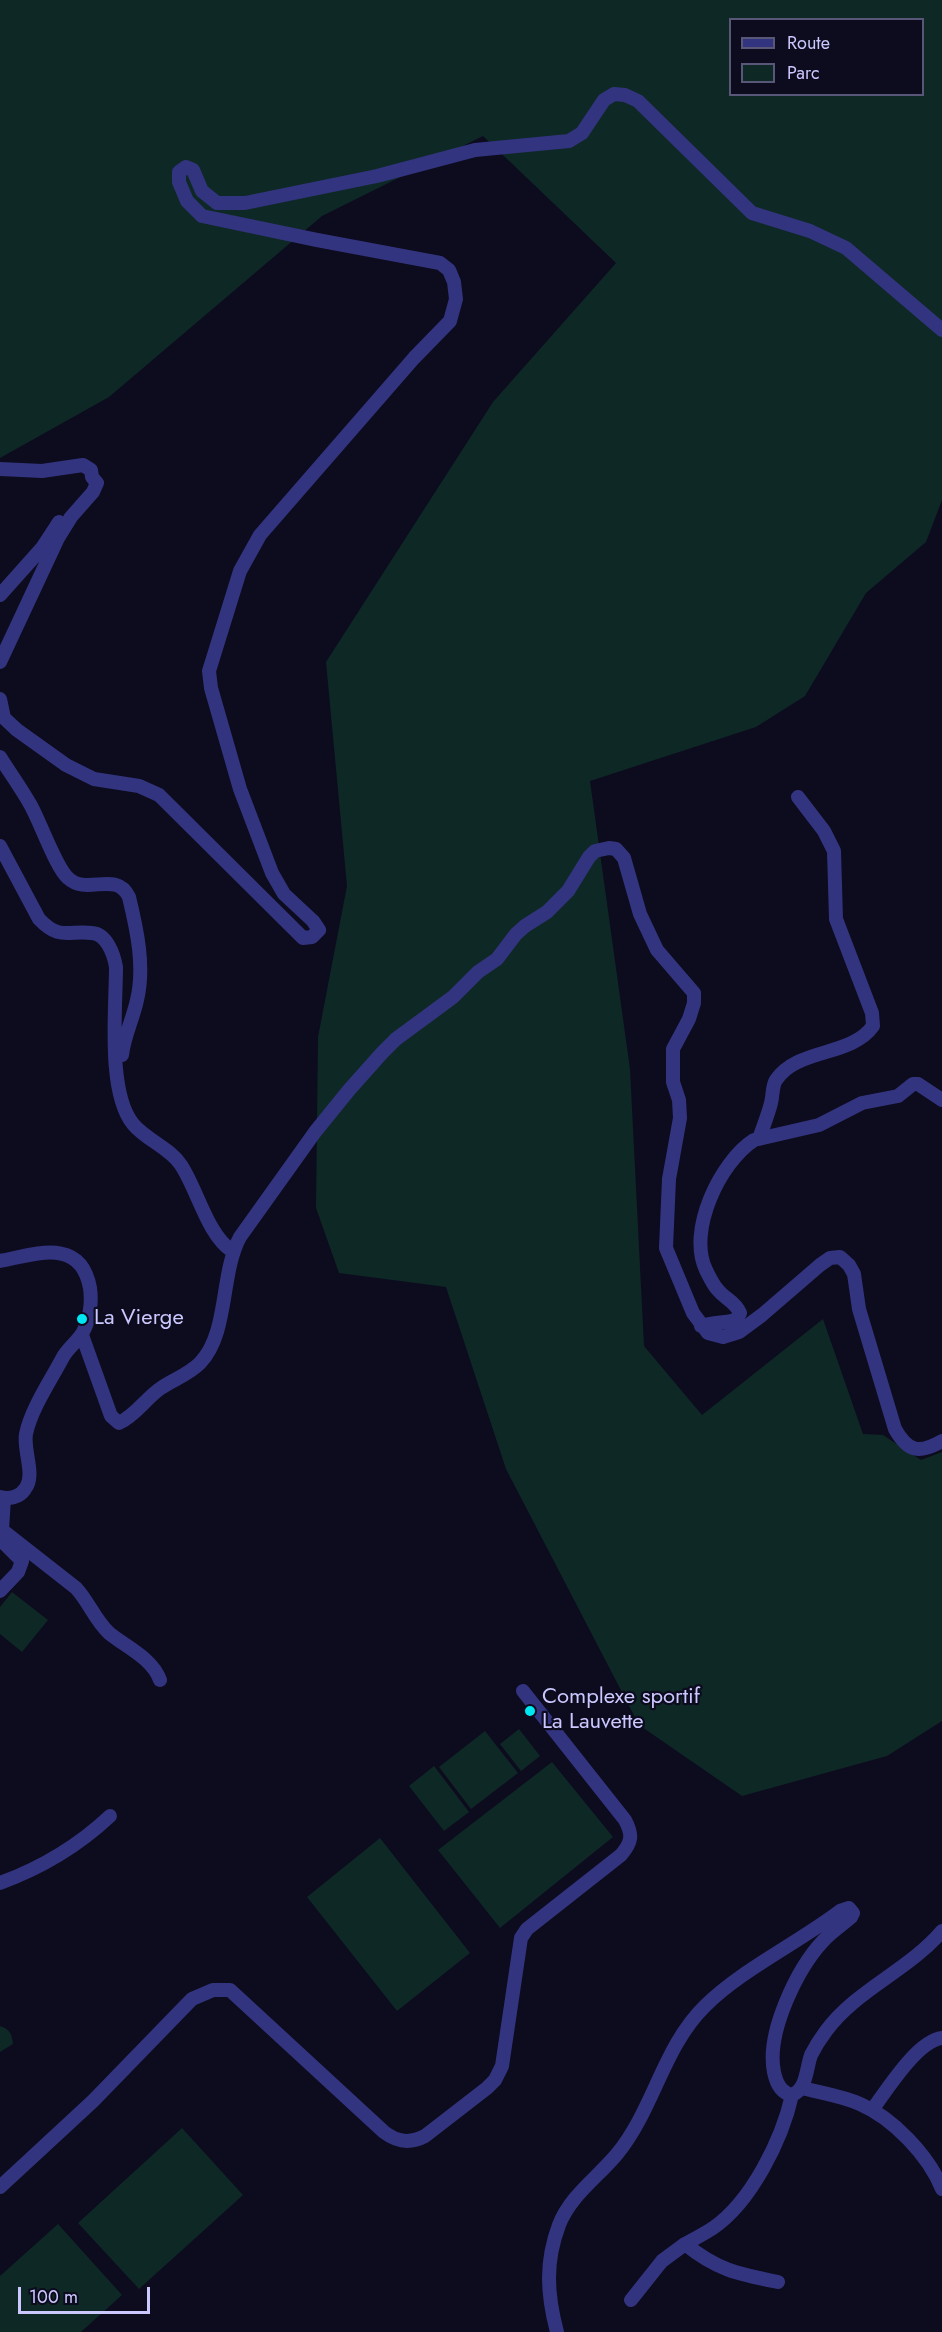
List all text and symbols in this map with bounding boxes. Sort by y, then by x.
legend [729,18,924,96]
text: Route [787,30,830,56]
text: Parc [787,60,820,86]
place label: La Vierge [94,1306,184,1332]
marker: La Vierge [75,1312,89,1326]
place label: Complexe sportif La Lauvette [542,1685,700,1736]
marker: Complexe sportif La Lauvette [523,1704,537,1718]
scale bar [21,2275,153,2313]
text: 100 m [29,2284,78,2310]

